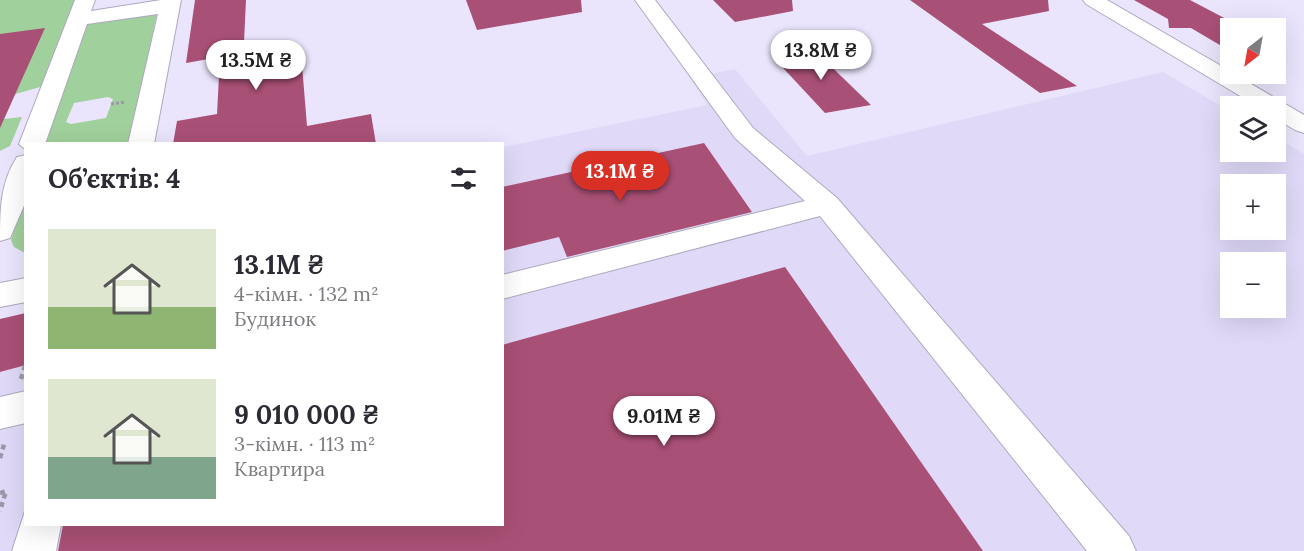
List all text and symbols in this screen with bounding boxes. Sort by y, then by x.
north arrow [1220,18,1286,84]
map controls [1220,18,1286,318]
pin: 13.8M ₴ [766,30,876,81]
text: 13.8M ₴ [785,37,857,62]
pin: 13.5M ₴ [201,40,311,91]
text: 13.5M ₴ [220,47,292,72]
button: layers [1220,96,1286,162]
pin: 13.1M ₴ [565,151,675,202]
text: 13.1M ₴ [585,158,655,183]
text: Об’єктів: 4 [48,162,180,195]
icon: filters [447,162,480,195]
button: + [1220,174,1286,240]
text: 13.1M ₴ [234,248,324,281]
button: − [1220,252,1286,318]
icon: home [96,253,168,325]
text: 4-кімн. · 132 m² [234,281,379,306]
text: Будинок [234,306,316,331]
pin: 9.01M ₴ [609,396,719,447]
text: 9 010 000 ₴ [234,398,379,431]
icon: home [96,403,168,475]
text: 9.01M ₴ [627,403,701,428]
text: 3-кімн. · 113 m² [234,431,375,456]
text: Квартира [234,456,325,481]

